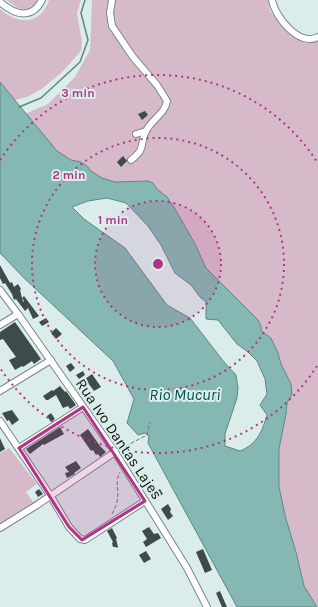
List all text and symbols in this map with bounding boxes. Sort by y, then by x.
text: 3 min [61,86,95,100]
text: 2 min [52,168,86,182]
text: 1 min [98,213,128,227]
centre of rings [151,257,165,271]
street label: Rua Ivo Dantas Lajes [72,375,166,503]
water label: Rio Mucuri [149,385,221,404]

